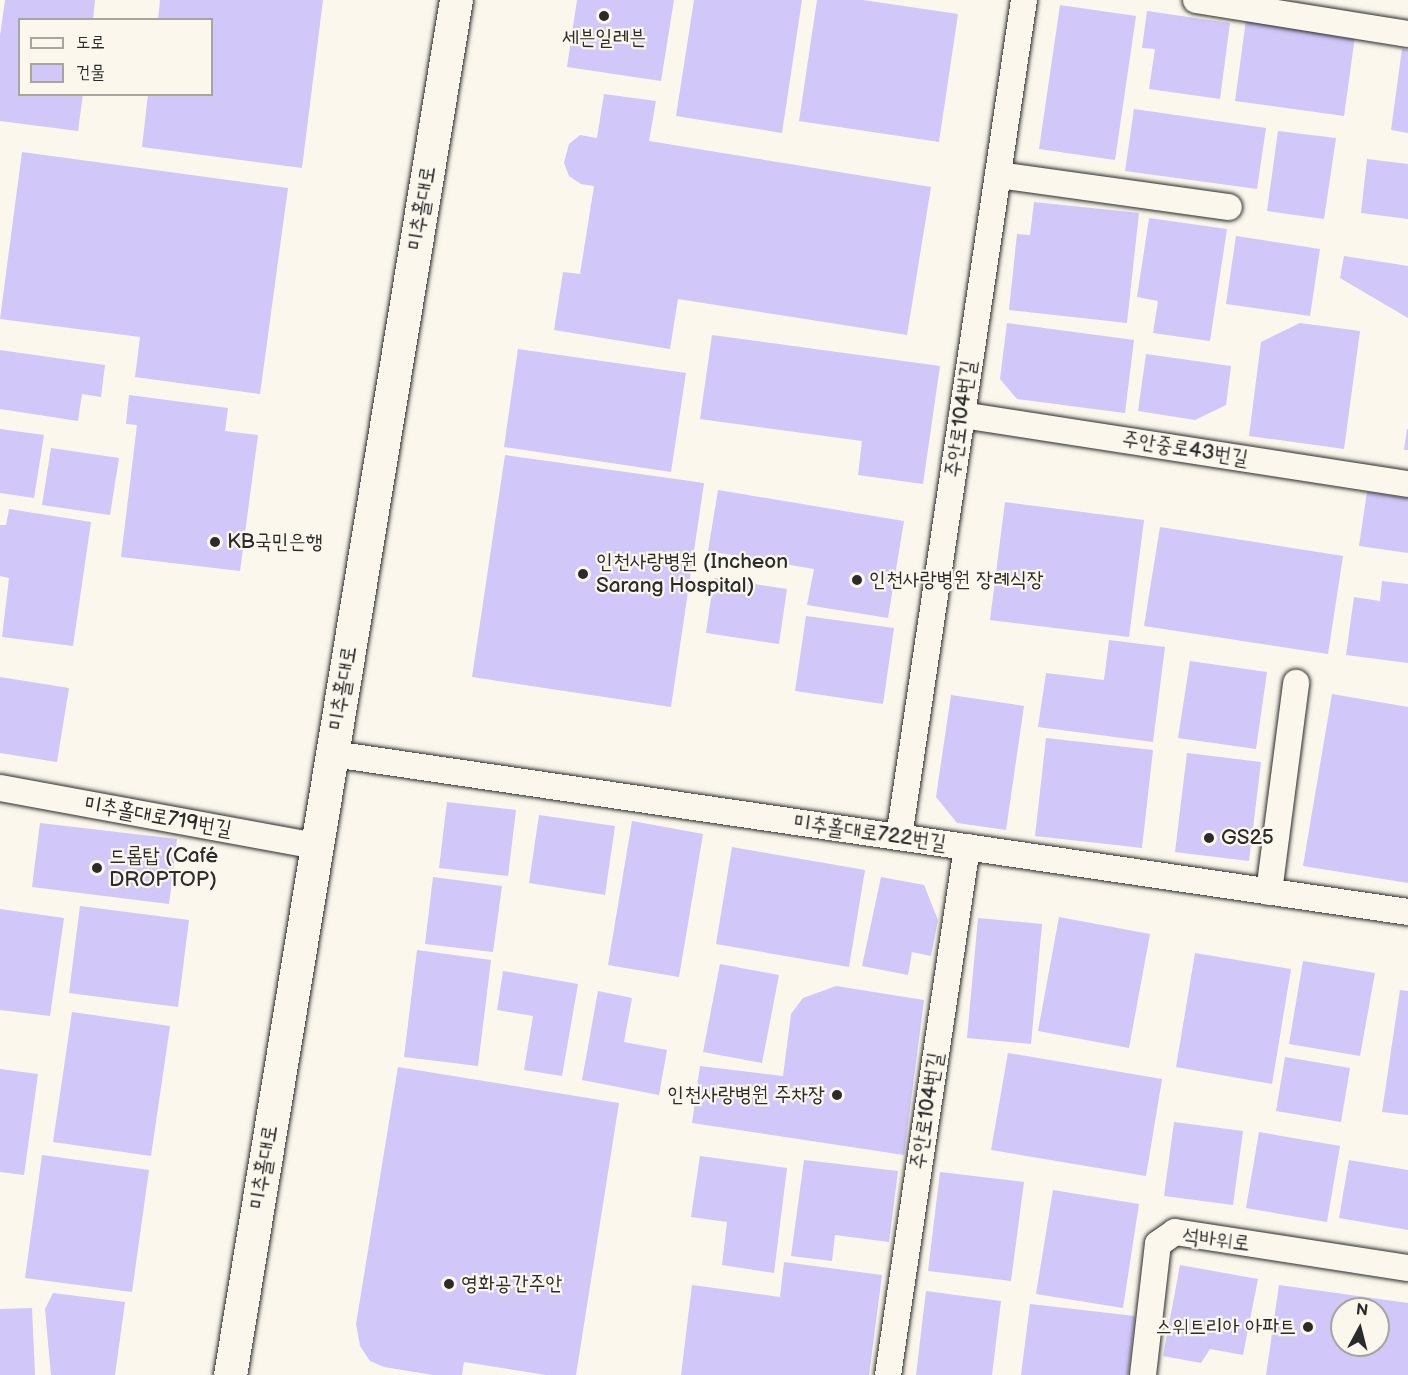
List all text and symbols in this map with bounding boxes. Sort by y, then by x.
marker: 세븐일레븐 [597,9,611,23]
legend [18,18,213,96]
place label: 세븐일레븐 [562,25,646,51]
text: 도로 [76,32,105,53]
text: 건물 [76,62,105,83]
street label: 미추홀대로 [403,164,441,252]
street label: 주안로104번길 [940,359,982,479]
street label: 주안중로43번길 [1120,427,1250,471]
place label: KB국민은행 [227,529,323,555]
marker: KB국민은행 [208,535,222,549]
place label: 인천사랑병원 (Incheon Sarang Hospital) [596,549,788,599]
marker: 인천사랑병원 (Incheon Sarang Hospital) [574,565,592,583]
place label: 인천사랑병원 장례식장 [869,567,1044,593]
marker: 인천사랑병원 장례식장 [850,573,864,587]
street label: 미추홀대로 [324,644,362,732]
street label: 미추홀대로719번길 [83,792,233,842]
street label: 미추홀대로722번길 [792,810,948,856]
place label: GS25 [1221,825,1274,851]
marker: GS25 [1202,831,1216,845]
place label: 드롭탑 (Café DROPTOP) [109,843,218,893]
marker: 드롭탑 (Café DROPTOP) [90,861,104,875]
street label: 주안로104번길 [905,1051,949,1171]
place label: 인천사랑병원 주차장 [667,1082,825,1108]
marker: 인천사랑병원 주차장 [830,1088,844,1102]
street label: 미추홀대로 [245,1123,283,1211]
street label: 석바위로 [1181,1223,1251,1257]
place label: 영화공간주안 [461,1271,562,1297]
marker: 영화공간주안 [442,1277,456,1291]
north arrow [1330,1297,1390,1357]
text: N [1355,1300,1369,1321]
place label: 스위트리아 아파트 [1155,1314,1296,1340]
marker: 스위트리아 아파트 [1301,1320,1315,1334]

